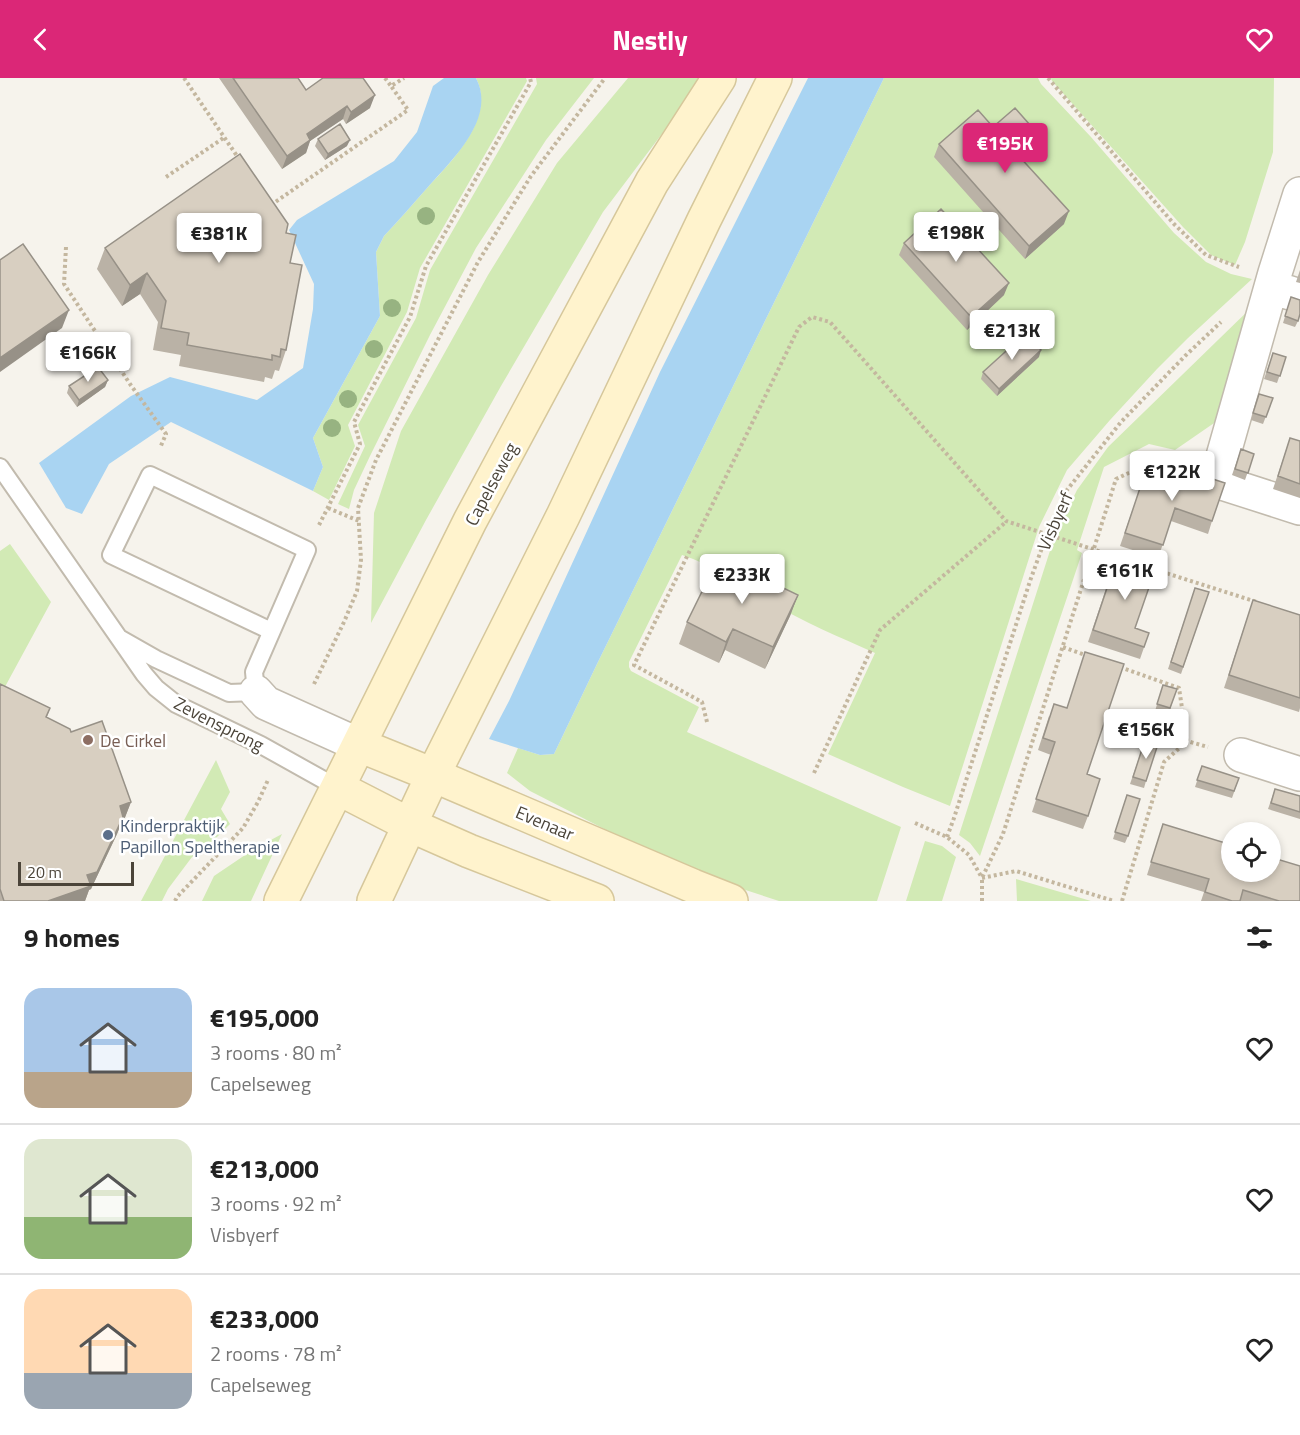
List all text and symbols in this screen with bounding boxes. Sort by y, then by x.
text: Nestly [612,19,688,60]
icon: back [24,23,57,56]
icon: heart [1243,23,1276,56]
pin: €195K [963,123,1047,174]
text: €195K [977,127,1033,158]
pin: €198K [914,212,998,263]
pin: €381K [177,213,261,264]
text: €198K [928,216,984,247]
text: €381K [191,217,247,248]
pin: €213K [970,310,1054,361]
text: €213K [984,314,1040,345]
pin: €166K [46,332,130,383]
text: €166K [60,336,116,367]
street label: Capelseweg [458,438,524,530]
pin: €122K [1130,451,1214,502]
text: €122K [1144,455,1200,486]
street label: Visbyerf [1030,487,1080,555]
pin: €161K [1083,550,1167,601]
pin: €233K [700,554,784,605]
text: €161K [1097,554,1153,585]
text: €233K [714,558,770,589]
street label: Zevensprong [169,690,269,758]
pin: €156K [1104,709,1188,760]
text: €156K [1118,713,1174,744]
place label: De Cirkel [100,727,166,754]
marker: De Cirkel [81,733,95,747]
street label: Evenaar [512,799,578,847]
place label: Kinderpraktijk Papillon Speltherapie [120,812,280,860]
map controls [1221,822,1281,882]
button: locate [1221,822,1281,882]
marker: Kinderpraktijk Papillon Speltherapie [101,828,115,842]
scale bar [18,859,134,886]
text: 20 m [27,860,62,884]
text: 9 homes [24,918,120,957]
icon: filters [1243,921,1276,954]
text: €195,000 [210,998,319,1037]
icon: home [72,1012,144,1084]
icon: heart [1243,1032,1276,1065]
text: 3 rooms · 80 m² [210,1037,342,1068]
text: Capelseweg [210,1068,311,1099]
text: €213,000 [210,1149,319,1188]
icon: home [72,1163,144,1235]
icon: heart [1243,1183,1276,1216]
text: 3 rooms · 92 m² [210,1188,342,1219]
text: Visbyerf [210,1219,279,1250]
text: €233,000 [210,1299,319,1338]
icon: home [72,1313,144,1385]
icon: heart [1243,1333,1276,1366]
text: 2 rooms · 78 m² [210,1338,342,1369]
text: Capelseweg [210,1369,311,1400]

